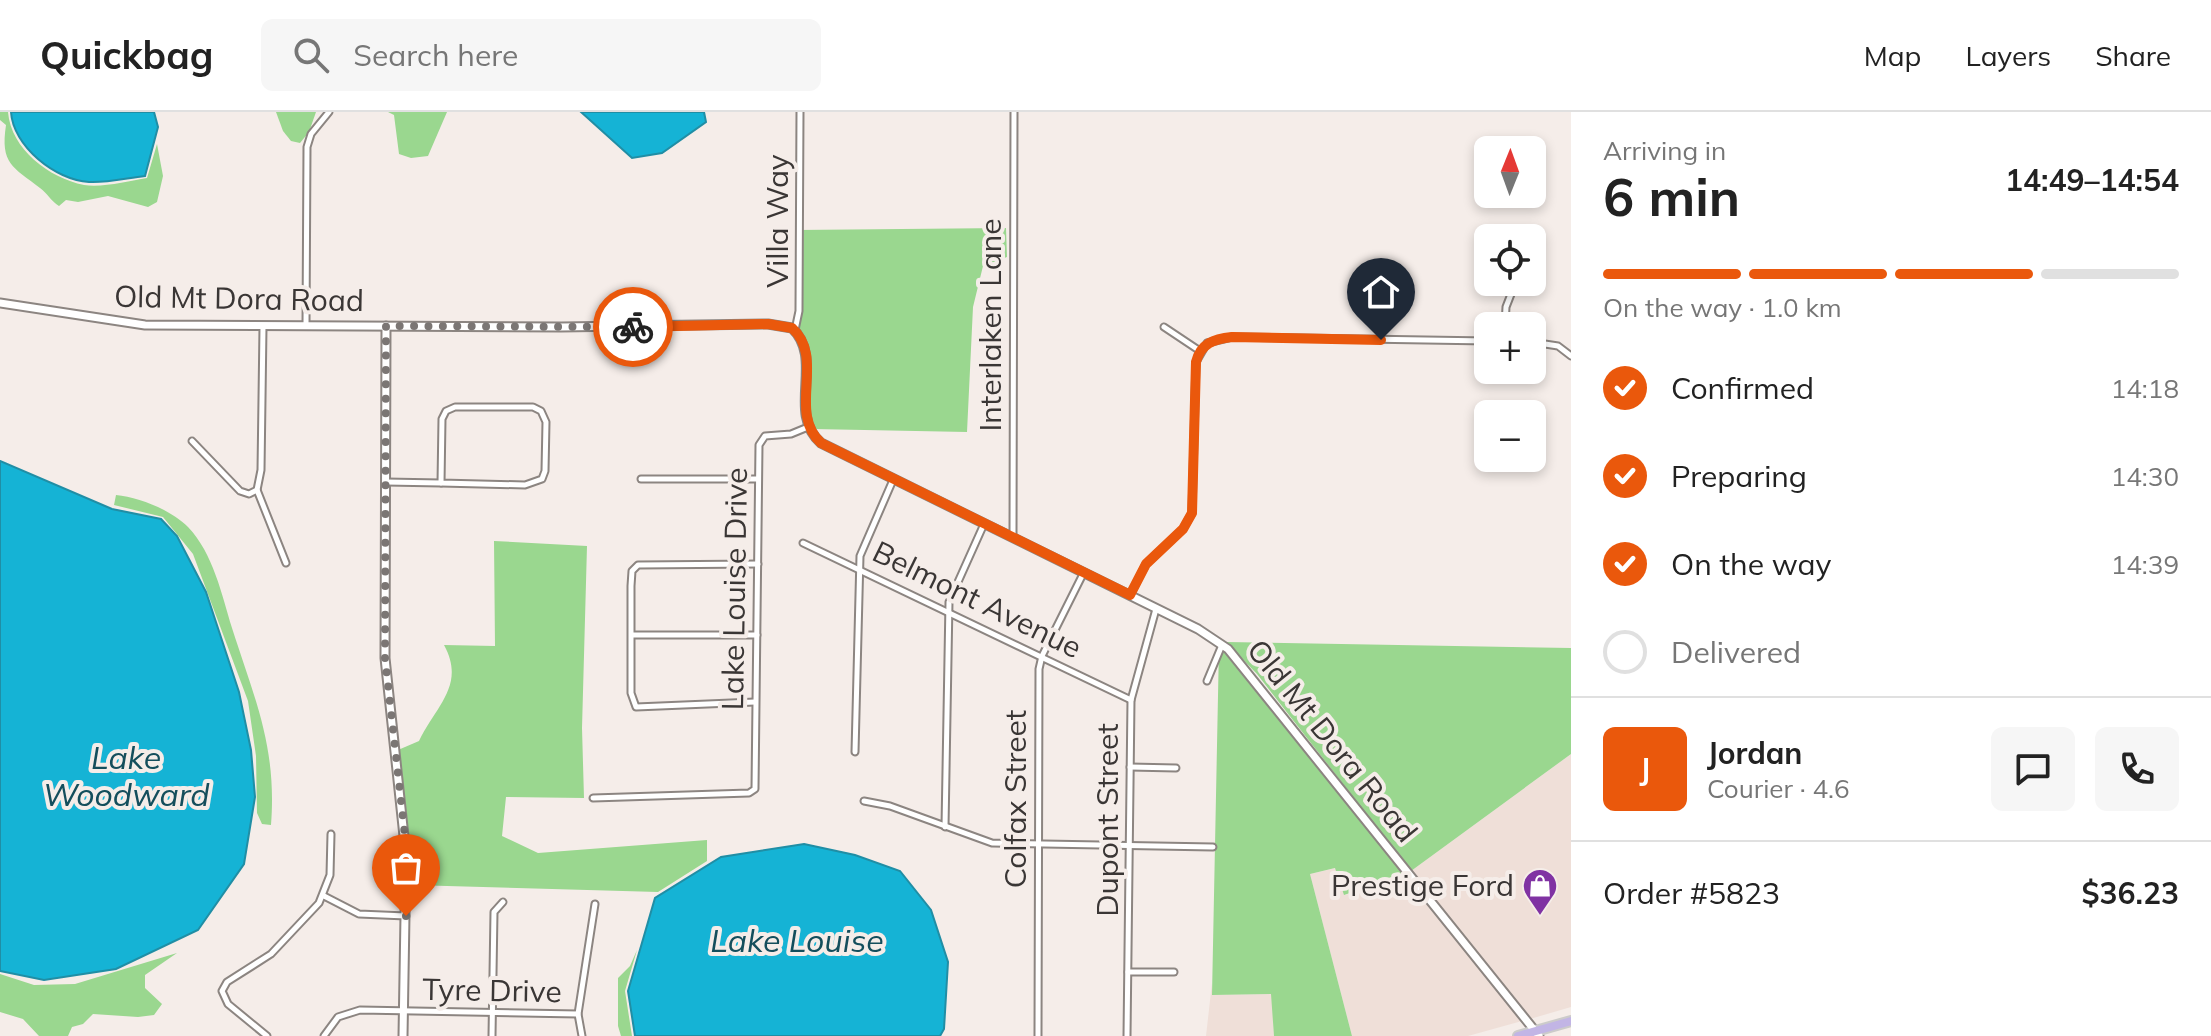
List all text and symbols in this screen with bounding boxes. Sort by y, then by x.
search box [261,19,821,91]
text: Quickbag [40,31,213,79]
icon: search [289,33,333,77]
text: Search here [353,36,518,74]
text: Map [1864,38,1921,73]
text: Layers [1965,38,2051,73]
text: Share [2095,38,2171,73]
text: Arriving in [1603,134,1726,167]
north arrow [1474,136,1546,208]
map controls [1474,136,1546,472]
street label: Villa Way [758,154,796,288]
text: 14:49–14:54 [2005,161,2179,199]
text: 6 min [1603,164,1740,229]
street label: Interlaken Lane [971,218,1009,432]
button: locate [1474,224,1546,296]
pin [1347,258,1415,340]
icon: home [1359,270,1403,314]
street label: Old Mt Dora Road [114,277,364,319]
courier [593,287,673,367]
text: On the way · 1.0 km [1603,291,1842,324]
icon: bike [611,305,655,349]
button: + [1474,312,1546,384]
icon: check [1603,366,1647,410]
text: Confirmed [1671,369,1814,407]
text: 14:18 [2111,372,2179,405]
button: − [1474,400,1546,472]
icon: check [1603,454,1647,498]
text: Preparing [1671,457,1807,495]
text: 14:30 [2111,460,2179,493]
street label: Lake Louise Drive [713,467,755,711]
street label: Belmont Avenue [867,532,1088,666]
icon: check [1603,542,1647,586]
text: On the way [1671,545,1831,583]
text: 14:39 [2111,548,2179,581]
street label: Old Mt Dora Road [1239,631,1426,849]
text: Delivered [1671,633,1801,671]
street label: Colfax Street [996,710,1034,888]
street label: Dupont Street [1088,723,1126,917]
button: chat [1991,727,2075,811]
button: phone [2095,727,2179,811]
text: Jordan [1707,734,1802,772]
water label: Lake Woodward [43,737,210,814]
text: J [1640,750,1650,788]
text: Courier · 4.6 [1707,772,1850,805]
pin [372,834,440,916]
icon: bag [384,846,428,890]
place label: Prestige Ford [1331,866,1514,904]
shop icon: Prestige Ford [1521,867,1559,917]
text: Order #5823 [1603,874,1780,912]
text: $36.23 [2082,874,2179,912]
water label: Lake Louise [710,920,884,960]
street label: Tyre Drive [422,970,562,1010]

